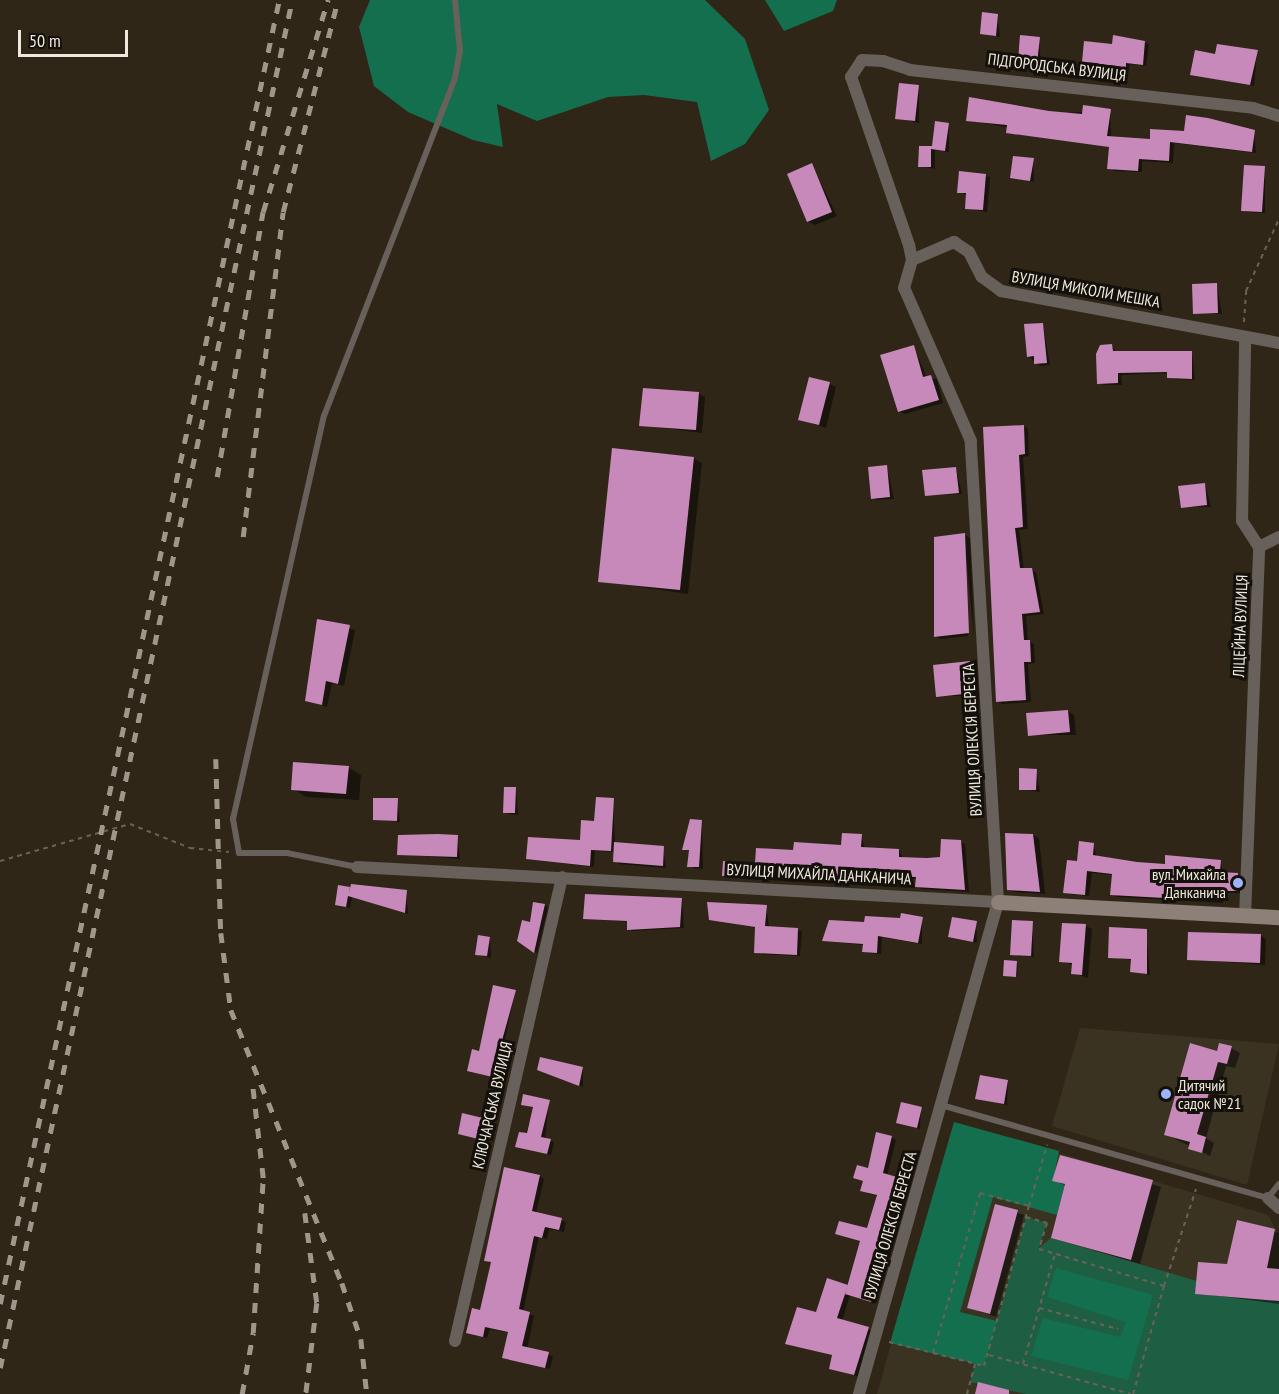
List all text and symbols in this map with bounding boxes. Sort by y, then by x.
scale bar [21,18,130,56]
text: 50 m [29,29,61,52]
street label: ПІДГОРОДСЬКА ВУЛИЦЯ [987,49,1127,85]
street label: ВУЛИЦЯ МИКОЛИ МЕШКА [1010,267,1162,311]
street label: ЛІЦЕЙНА ВУЛИЦЯ [1229,574,1251,678]
street label: ВУЛИЦЯ ОЛЕКСІЯ БЕРЕСТА [958,663,986,817]
street label: ВУЛИЦЯ МИХАЙЛА ДАНКАНИЧА [726,860,912,888]
place label: вул. Михайла Данканича [1151,864,1226,902]
marker: вул. Михайла Данканича [1231,876,1245,890]
street label: КЛЮЧАРСЬКА ВУЛИЦЯ [468,1039,516,1171]
place label: Дитячий садок №21 [1178,1075,1241,1113]
marker: Дитячий садок №21 [1159,1087,1173,1101]
street label: ВУЛИЦЯ ОЛЕКСІЯ БЕРЕСТА [860,1149,920,1301]

